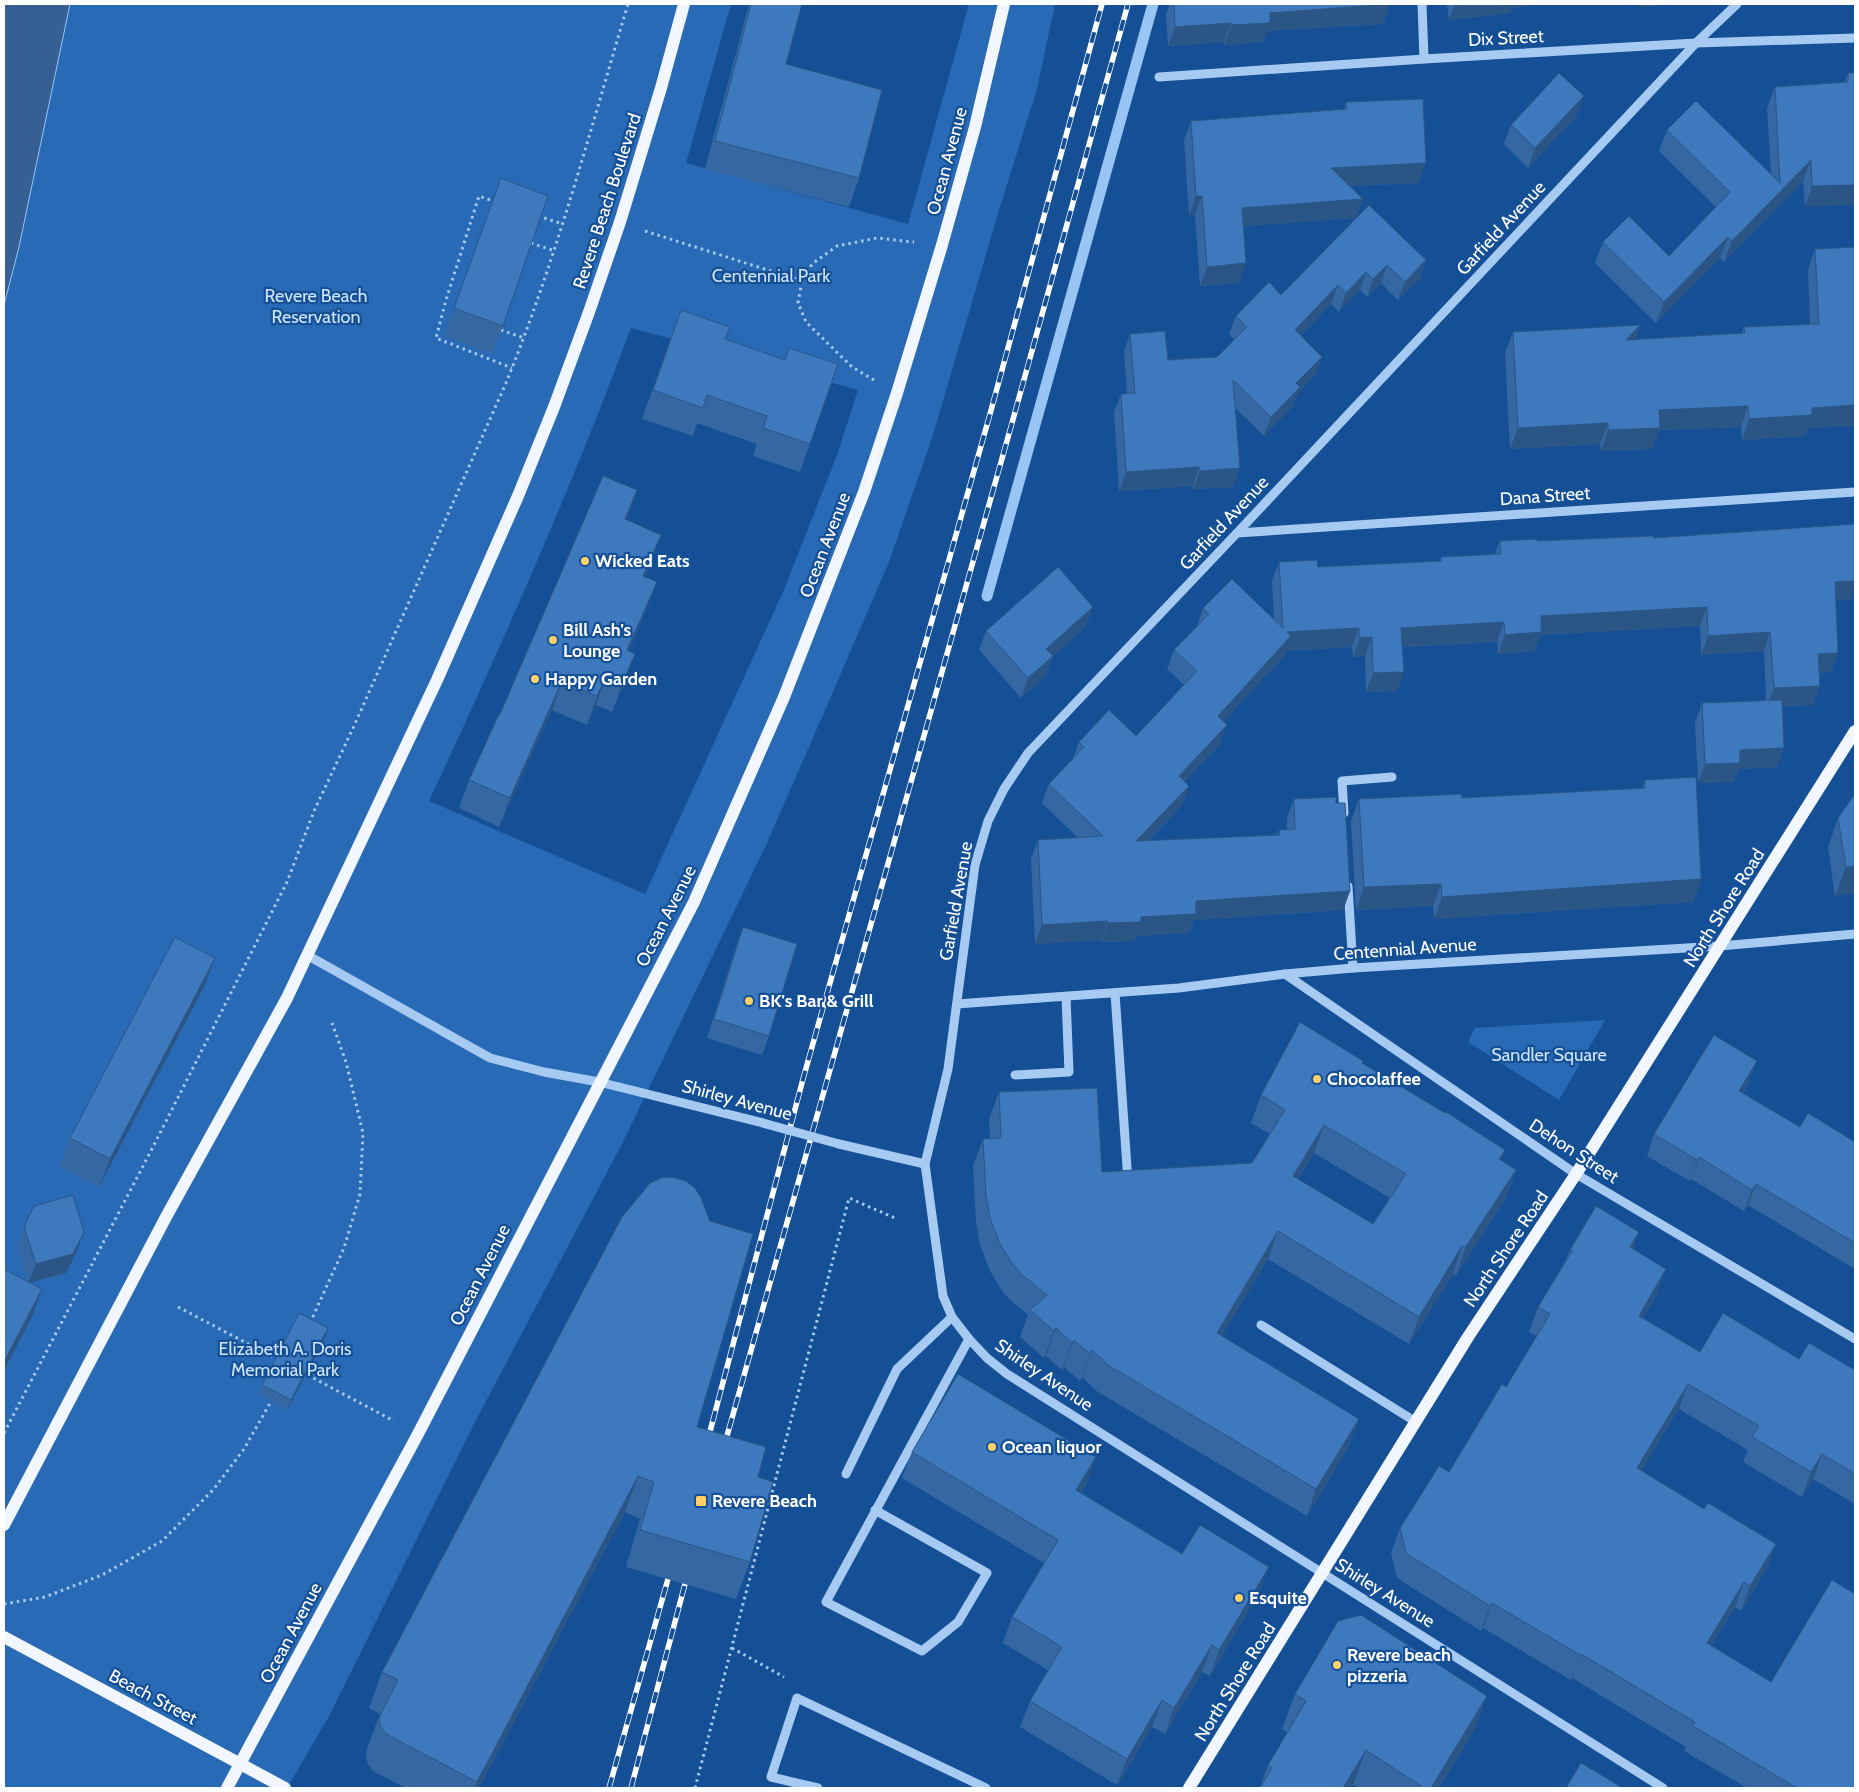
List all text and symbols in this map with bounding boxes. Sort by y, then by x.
street label: Dix Street [1468,25,1544,51]
street label: Ocean Avenue [922,105,972,217]
street label: Revere Beach Boulevard [568,111,646,291]
street label: Garfield Avenue [1452,176,1550,280]
park label: Centennial Park [712,265,831,287]
park label: Revere Beach Reservation [265,285,367,328]
street label: Garfield Avenue [1175,471,1273,575]
street label: Dana Street [1499,482,1591,510]
street label: Ocean Avenue [795,489,855,601]
place label: Wicked Eats [595,550,690,572]
marker: Wicked Eats [579,555,591,567]
place label: Bill Ash's Lounge [563,619,632,662]
marker: Bill Ash's Lounge [547,634,559,646]
place label: Happy Garden [545,668,657,690]
marker: Happy Garden [529,673,541,685]
street label: Garfield Avenue [935,840,977,962]
street label: North Shore Road [1679,845,1769,971]
street label: Ocean Avenue [631,862,701,970]
street label: Centennial Avenue [1333,933,1477,965]
place label: BK's Bar & Grill [759,990,874,1012]
marker: BK's Bar & Grill [743,995,755,1007]
park label: Sandler Square [1491,1044,1607,1066]
place label: Chocolaffee [1327,1068,1421,1090]
marker: Chocolaffee [1311,1073,1323,1085]
street label: Shirley Avenue [679,1075,795,1125]
street label: Dehon Street [1525,1114,1623,1188]
street label: North Shore Road [1459,1187,1553,1311]
street label: Ocean Avenue [445,1221,515,1329]
street label: Shirley Avenue [991,1334,1097,1416]
park label: Elizabeth A. Doris Memorial Park [219,1338,351,1381]
place label: Ocean liquor [1002,1436,1101,1458]
marker: Ocean liquor [986,1441,998,1453]
place label: Revere Beach [712,1490,817,1512]
marker: Revere Beach [694,1494,708,1508]
street label: Shirley Avenue [1331,1554,1439,1632]
street label: Ocean Avenue [255,1579,327,1687]
place label: Esquite [1249,1587,1307,1609]
marker: Esquite [1233,1592,1245,1604]
street label: North Shore Road [1190,1619,1280,1745]
place label: Revere beach pizzeria [1347,1644,1451,1687]
marker: Revere beach pizzeria [1331,1659,1343,1671]
street label: Beach Street [105,1665,201,1729]

